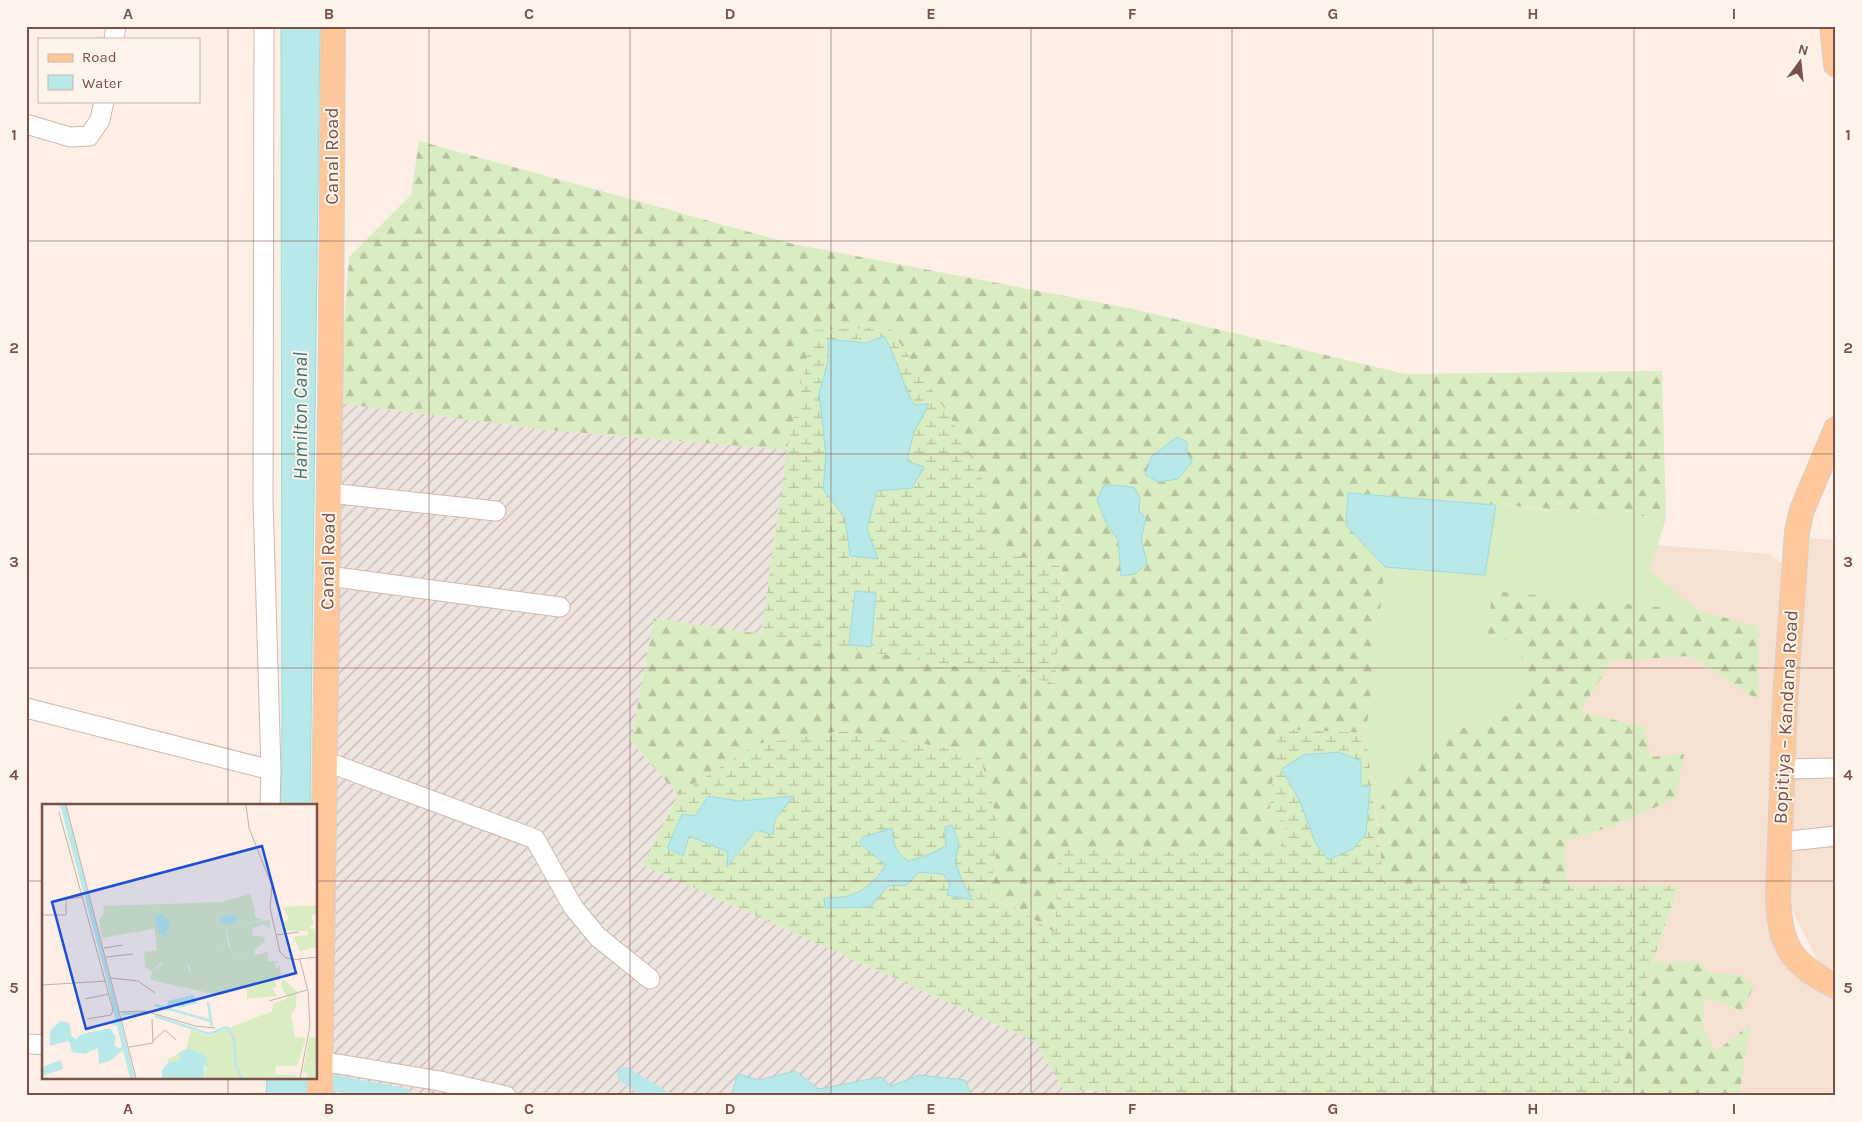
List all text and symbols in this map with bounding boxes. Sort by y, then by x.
text: A [123,4,133,23]
text: B [324,4,334,23]
text: C [524,4,534,23]
text: D [725,4,736,23]
text: E [926,4,936,23]
text: F [1128,4,1137,23]
text: G [1328,4,1338,23]
text: H [1527,4,1539,23]
text: I [1732,4,1736,23]
legend [38,38,200,102]
north arrow [1774,38,1824,88]
text: N [1796,40,1810,59]
text: Road [82,48,117,66]
text: Water [82,74,123,92]
street label: Canal Road [321,107,343,205]
text: 1 [11,125,17,144]
text: 1 [1845,125,1851,144]
text: 2 [9,338,19,357]
text: 2 [1843,338,1853,357]
water label: Hamilton Canal [289,352,312,480]
street label: Canal Road [316,512,340,610]
text: 3 [9,552,19,571]
text: 3 [1843,552,1853,571]
street label: Bopitiya – Kandana Road [1769,609,1803,825]
text: 4 [9,765,19,784]
text: 4 [1843,765,1853,784]
inset map [42,804,318,1080]
text: 5 [9,978,19,997]
text: 5 [1843,978,1853,997]
text: A [123,1099,133,1118]
text: B [324,1099,334,1118]
text: C [524,1099,534,1118]
text: D [725,1099,736,1118]
text: E [926,1099,936,1118]
text: F [1128,1099,1137,1118]
text: G [1328,1099,1338,1118]
text: H [1527,1099,1539,1118]
text: I [1732,1099,1736,1118]

